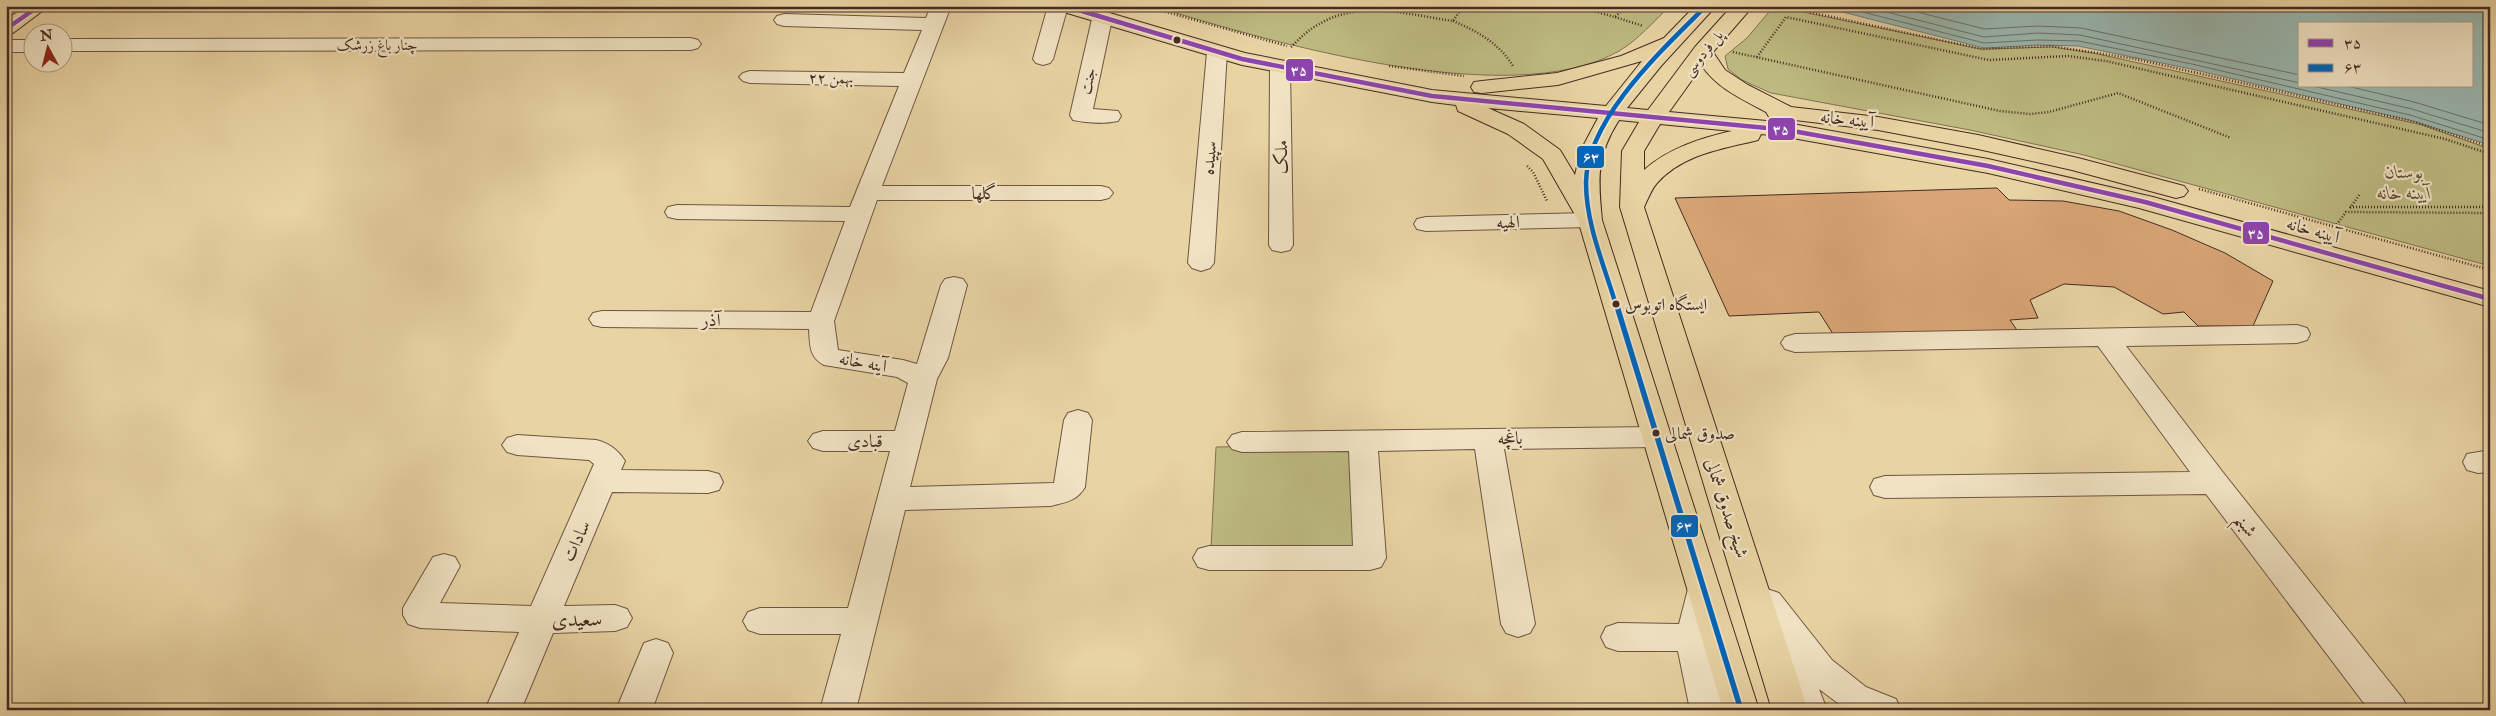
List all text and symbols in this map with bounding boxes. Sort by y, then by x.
north arrow [22,22,72,72]
legend [2298,22,2474,88]
street label: پل فردوسی [1679,25,1729,81]
text: N [38,26,54,45]
text: ۳۵ [2344,34,2362,53]
unlabelled marker [1172,35,1182,45]
street label: چنار باغ زرشک [336,36,418,58]
line badge: ۳۵ [1285,58,1314,82]
text: ۶۳ [2344,58,2362,77]
text: ۳۵ [1291,62,1307,79]
street label: جنت [1076,66,1101,96]
street label: ۲۲ بهمن [808,69,854,88]
street label: آیینه خانه [1819,105,1877,134]
line badge: ۳۵ [1767,117,1796,141]
text: ۳۵ [1773,121,1789,138]
street label: سپیده [1197,140,1223,176]
street label: ملک [1270,140,1293,174]
line badge: ۶۳ [1576,145,1605,169]
text: ۶۳ [1583,149,1599,166]
park label: بوستان آیینه خانه [2377,161,2431,205]
street label: گلها [971,182,997,205]
street label: الهیه [1496,211,1520,234]
street label: آیینه خانه [2284,212,2344,250]
line badge: ۳۵ [2242,221,2270,245]
text: ۳۵ [2248,225,2264,242]
place label: ایستگاه اتوبوس [1625,293,1707,315]
marker: ایستگاه اتوبوس [1611,299,1621,309]
street label: آذر [699,309,723,332]
street label: آینه خانه [837,347,891,378]
place label: صدوق شمالی [1665,423,1735,444]
street label: باغچه [1497,427,1523,450]
marker: صدوق شمالی [1651,428,1661,438]
street label: قبادی [847,430,883,453]
street label: شیخ صدوق شمالی [1696,455,1754,562]
street label: شبنم [2224,508,2262,546]
line badge: ۶۳ [1670,514,1699,538]
street label: سادات [557,517,596,566]
text: ۶۳ [1676,518,1692,535]
street label: سعیدی [551,606,603,633]

